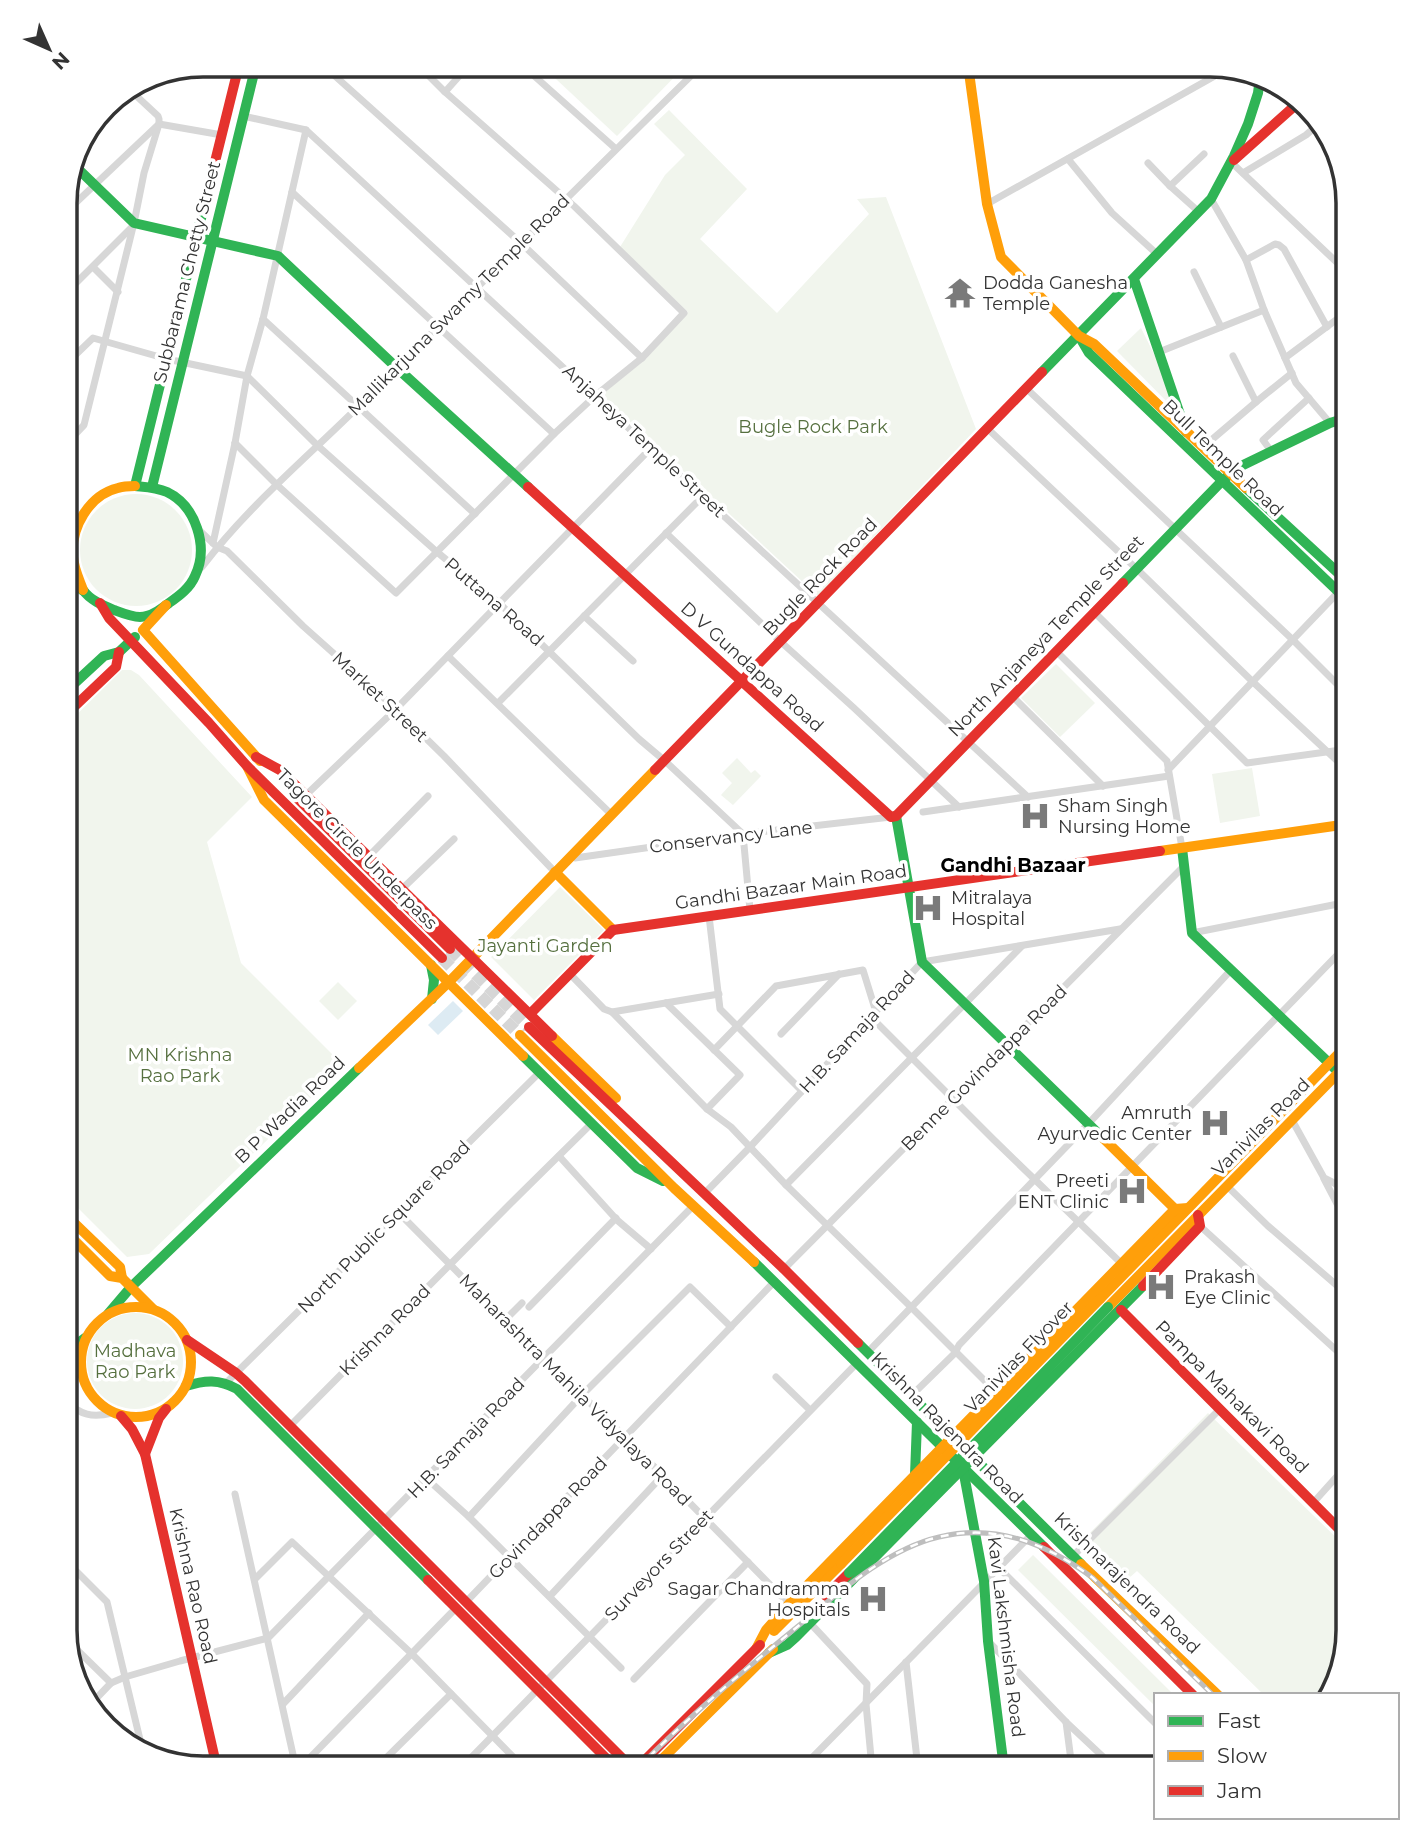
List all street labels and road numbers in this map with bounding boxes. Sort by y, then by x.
street label: Subbarama Chetty Street [149,159,225,385]
street label: Mallikarjuna Swamy Temple Road [344,190,574,420]
street label: Anjaheya Temple Street [558,360,730,522]
street label: Bull Temple Road [1158,395,1288,521]
street label: Bugle Rock Road [758,514,882,640]
street label: North Anjaneya Temple Street [944,530,1148,742]
street label: Puttana Road [440,553,548,651]
street label: D V Gundappa Road [676,597,828,737]
street label: Market Street [328,647,432,747]
street label: Tagore Circle Underpass [272,764,442,934]
street label: Conservancy Lane [648,816,814,858]
street label: Gandhi Bazaar Main Road [674,860,908,914]
street label: H.B. Samaja Road [795,966,919,1098]
street label: Benne Govindappa Road [896,980,1072,1156]
street label: B P Wadia Road [230,1052,350,1168]
street label: Vanivilas Road [1207,1073,1315,1181]
street label: North Public Square Road [293,1136,475,1318]
street label: Maharashtra Mahila Vidyalaya Road [454,1269,696,1511]
street label: Krishna Road [335,1280,435,1380]
street label: Vanivilas Flyover [960,1296,1078,1418]
street label: Pampa Mahakavi Road [1151,1316,1313,1478]
street label: Krishna Rajendra Road [867,1348,1027,1508]
street label: H.B. Samaja Road [403,1373,529,1503]
street label: Govindappa Road [484,1452,612,1584]
street label: Surveyors Street [600,1505,718,1625]
street label: Krishna Rao Road [164,1506,222,1666]
street label: Krishnarajendra Road [1049,1508,1205,1658]
street label: Kavi Lakshmisha Road [983,1535,1029,1739]

